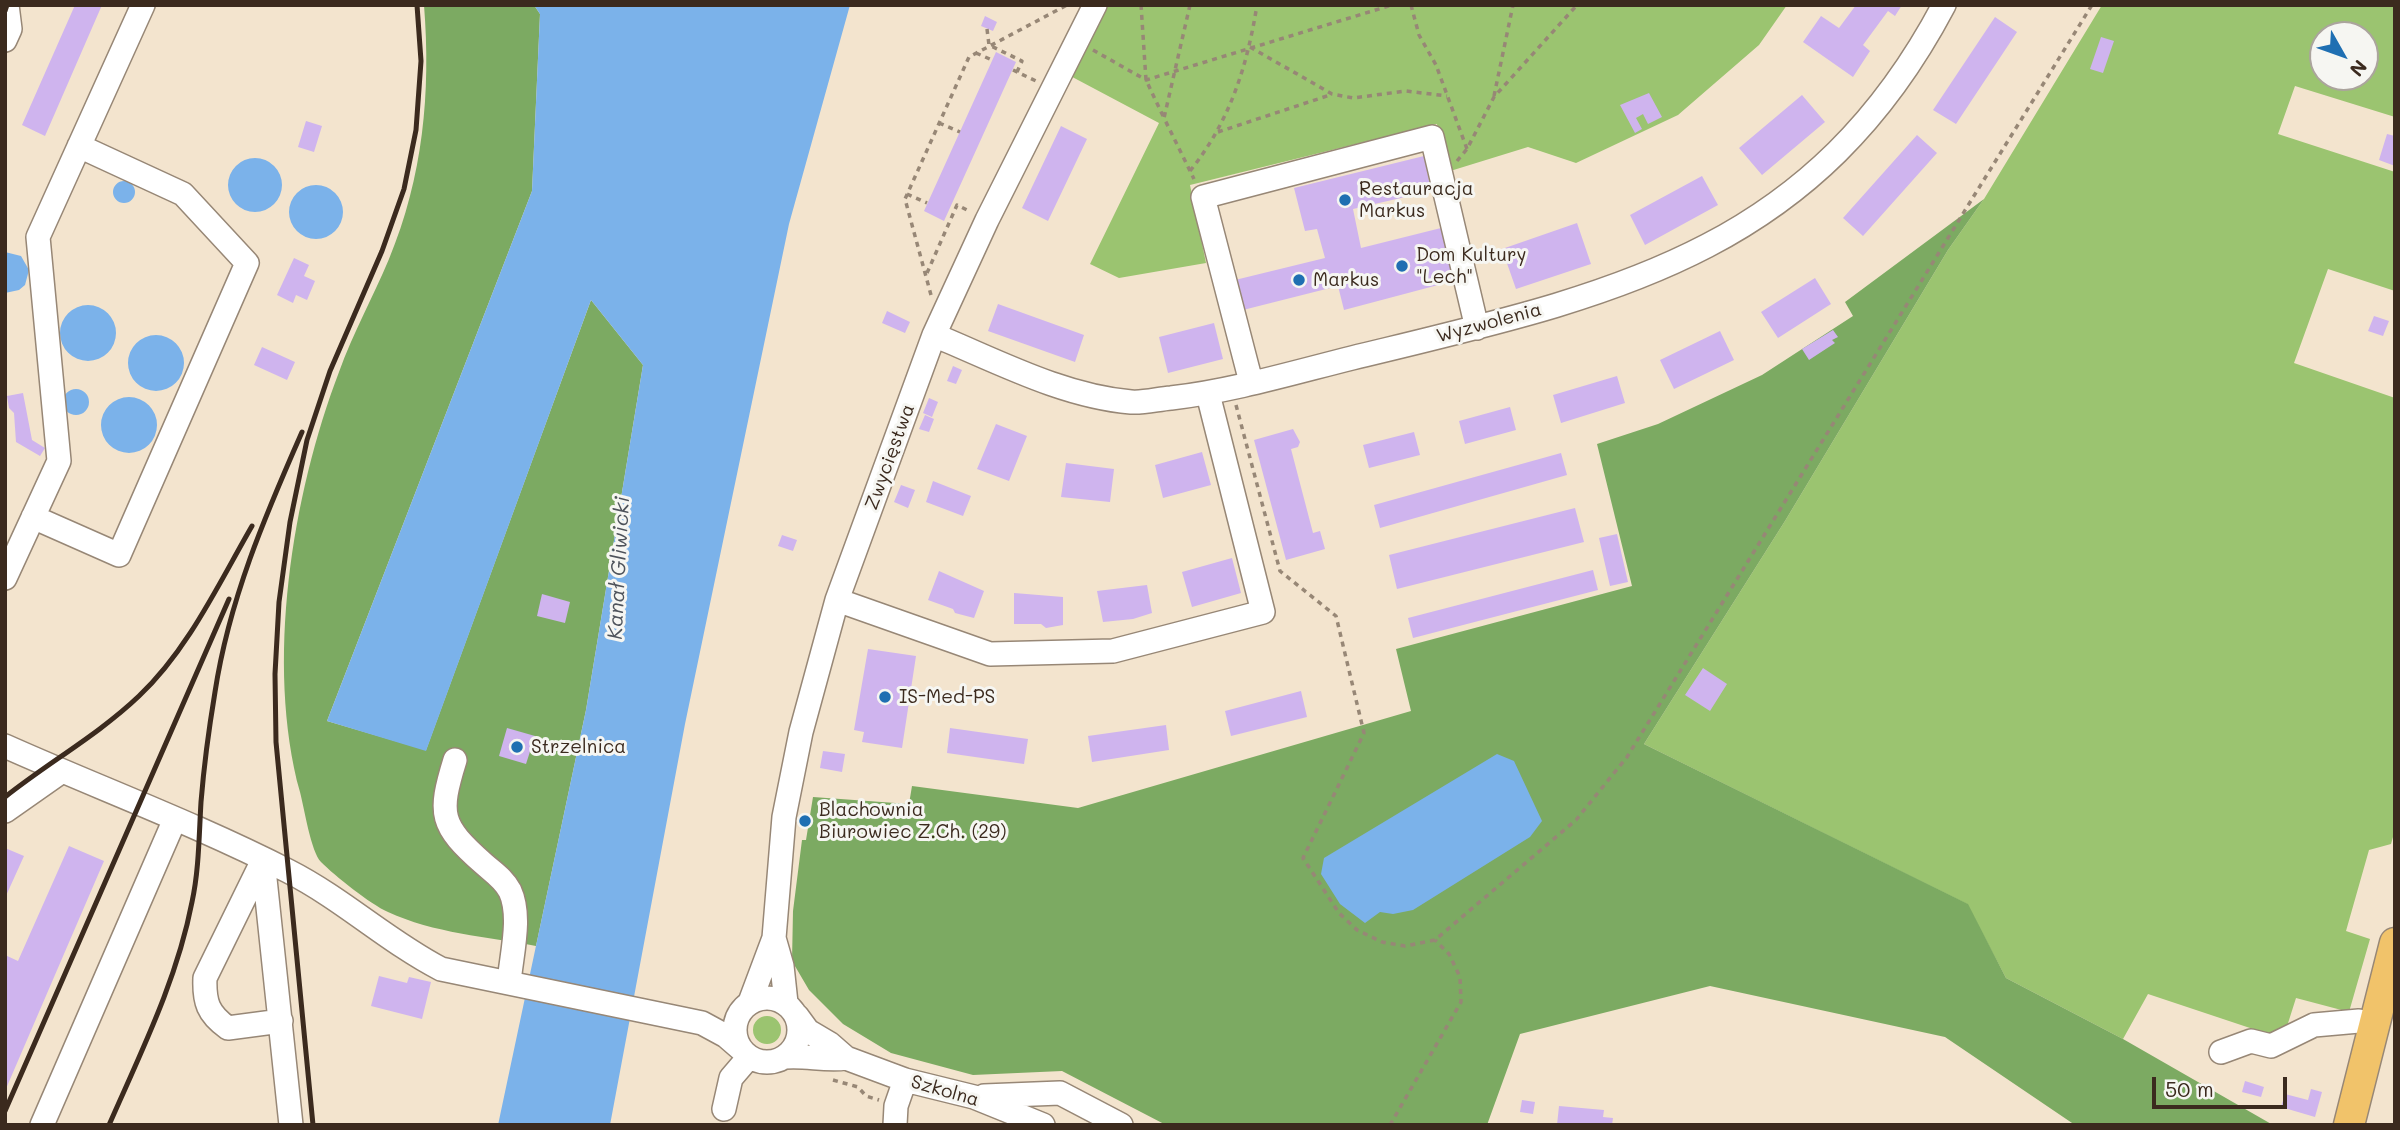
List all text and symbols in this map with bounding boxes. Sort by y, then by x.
north arrow [2309,21,2379,91]
text: N [2345,55,2373,82]
place label: Restauracja Markus [1359,178,1474,222]
marker: Restauracja Markus [1337,192,1353,208]
place label: Dom Kultury "Lech" [1416,244,1526,288]
marker: Dom Kultury "Lech" [1394,258,1410,274]
place label: Markus [1313,269,1379,291]
marker: Markus [1291,272,1307,288]
street label: Wyzwolenia [1434,298,1544,348]
street label: Zwycięstwa [860,401,920,513]
water label: Kanał Gliwicki [603,496,635,640]
place label: IS-Med-PS [899,686,995,708]
marker: IS-Med-PS [877,689,893,705]
place label: Strzelnica [531,736,626,758]
marker: Strzelnica [509,739,525,755]
place label: Blachownia Biurowiec Z.Ch. (29) [819,799,1007,843]
marker: Blachownia Biurowiec Z.Ch. (29) [797,813,813,829]
scale bar [2155,1064,2290,1108]
street label: Szkolna [908,1070,982,1112]
text: 50 m [2165,1075,2214,1102]

